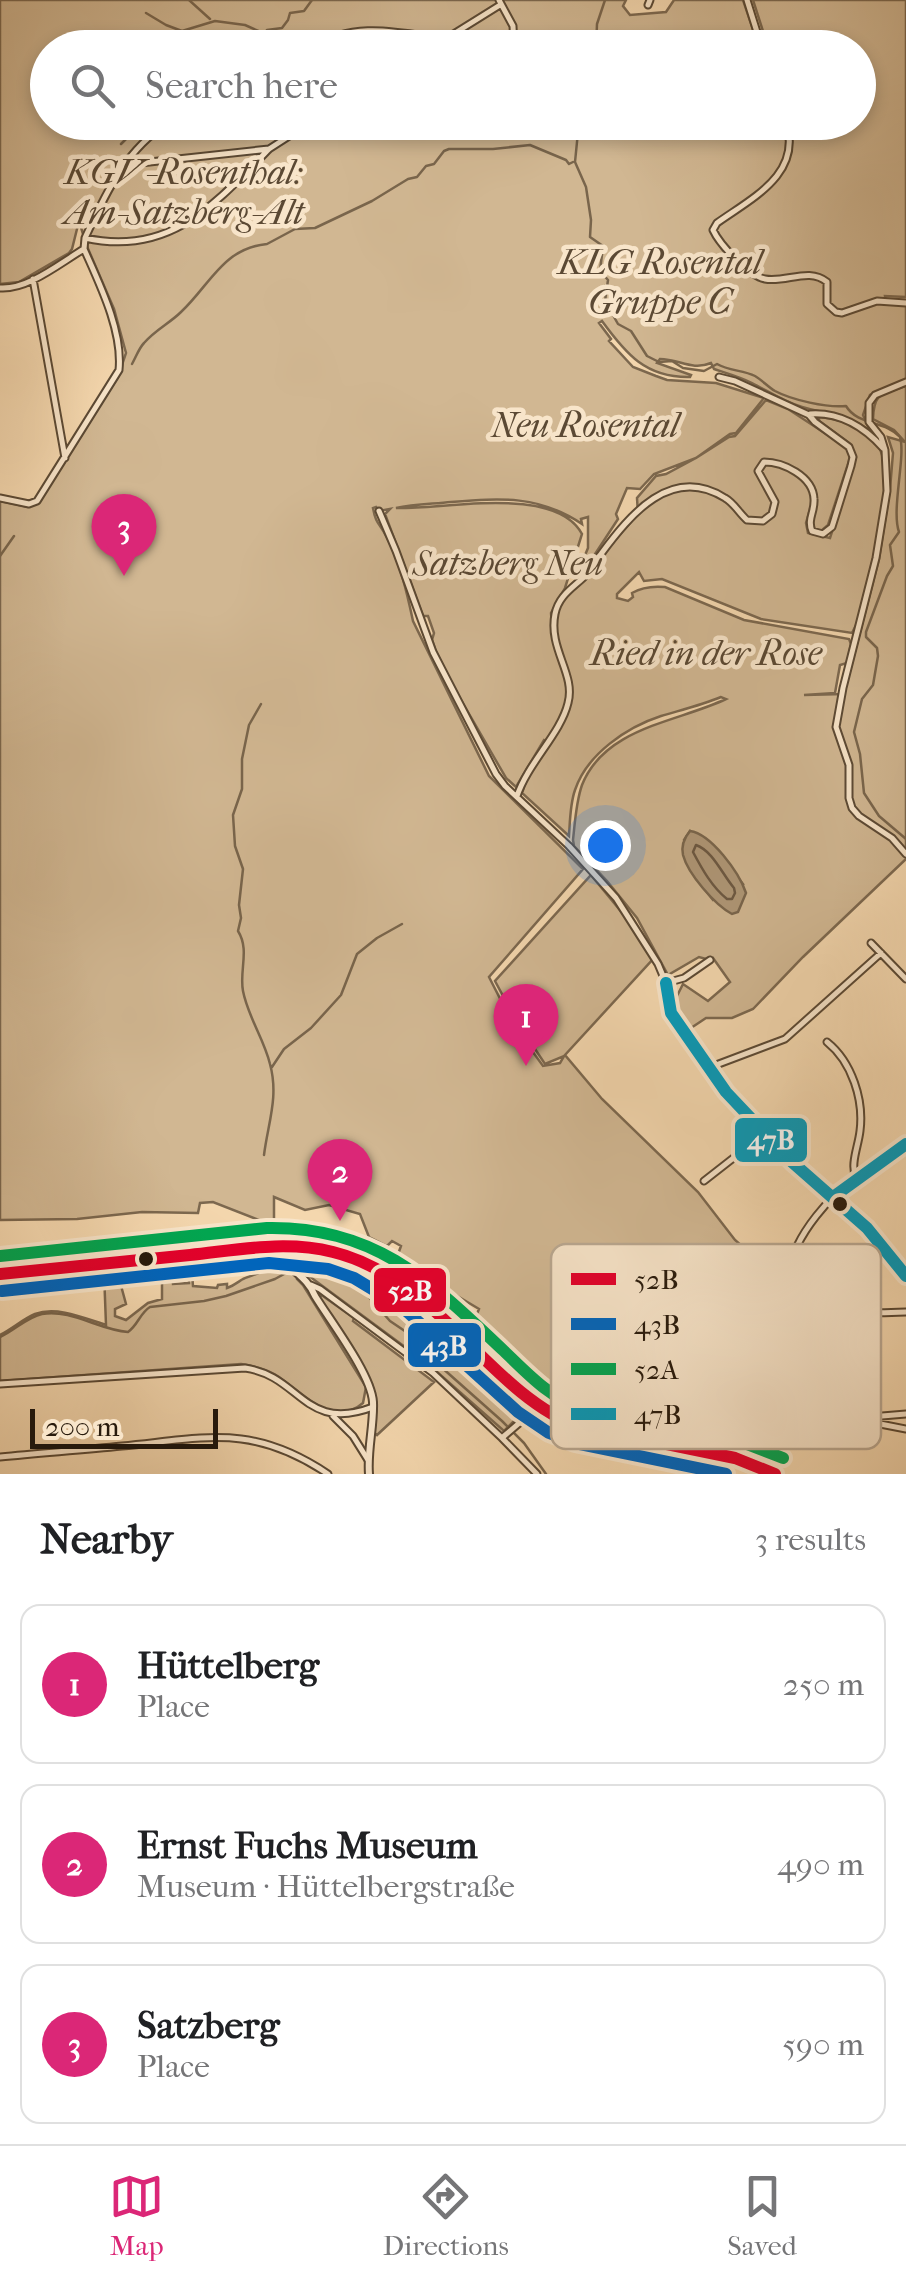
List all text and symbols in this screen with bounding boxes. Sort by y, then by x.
search box [30,30,876,140]
icon: search [65,58,120,113]
text: Search here [145,63,338,108]
park label: KGV-Rosenthal: Am-Satzberg-Alt [60,152,306,233]
park label: KLG Rosental Gruppe C [555,242,765,323]
park label: Neu Rosental [489,405,682,446]
pin: 3 [92,494,156,576]
park label: Satzberg Neu [412,543,603,584]
park label: Ried in der Rose [588,633,823,674]
your location [580,820,631,871]
pin: 1 [494,984,558,1066]
line badge: 47B [733,1116,809,1164]
text: 47B [746,1123,795,1157]
pin: 2 [308,1138,372,1221]
unlabelled marker [830,1194,850,1214]
legend [551,1244,881,1449]
unlabelled marker [136,1249,156,1269]
text: 52B [634,1263,679,1296]
line badge: 52B [372,1266,448,1314]
text: 52B [388,1274,432,1307]
text: 43B [634,1308,680,1341]
line badge: 43B [406,1321,483,1369]
text: 43B [420,1329,467,1363]
text: 52A [634,1353,679,1386]
text: 47B [634,1398,681,1431]
scale bar [30,1404,218,1448]
text: 200 m [45,1410,120,1443]
text: Nearby [40,1515,172,1564]
text: 3 results [755,1521,866,1558]
text: Hüttelberg [137,1643,319,1688]
text: 1 [69,1666,80,1703]
text: 250 m [783,1666,864,1703]
text: Place [137,1688,210,1725]
text: Ernst Fuchs Museum [137,1823,478,1868]
text: 2 [66,1846,83,1883]
text: 490 m [777,1846,864,1883]
text: Museum · Hüttelbergstraße [137,1868,515,1905]
text: Satzberg [137,2003,280,2048]
text: 3 [68,2026,81,2063]
text: 590 m [782,2026,864,2063]
text: Place [137,2048,210,2085]
tab: Map [109,2169,164,2262]
tab: Directions [383,2169,509,2262]
tab: Saved [727,2169,797,2262]

